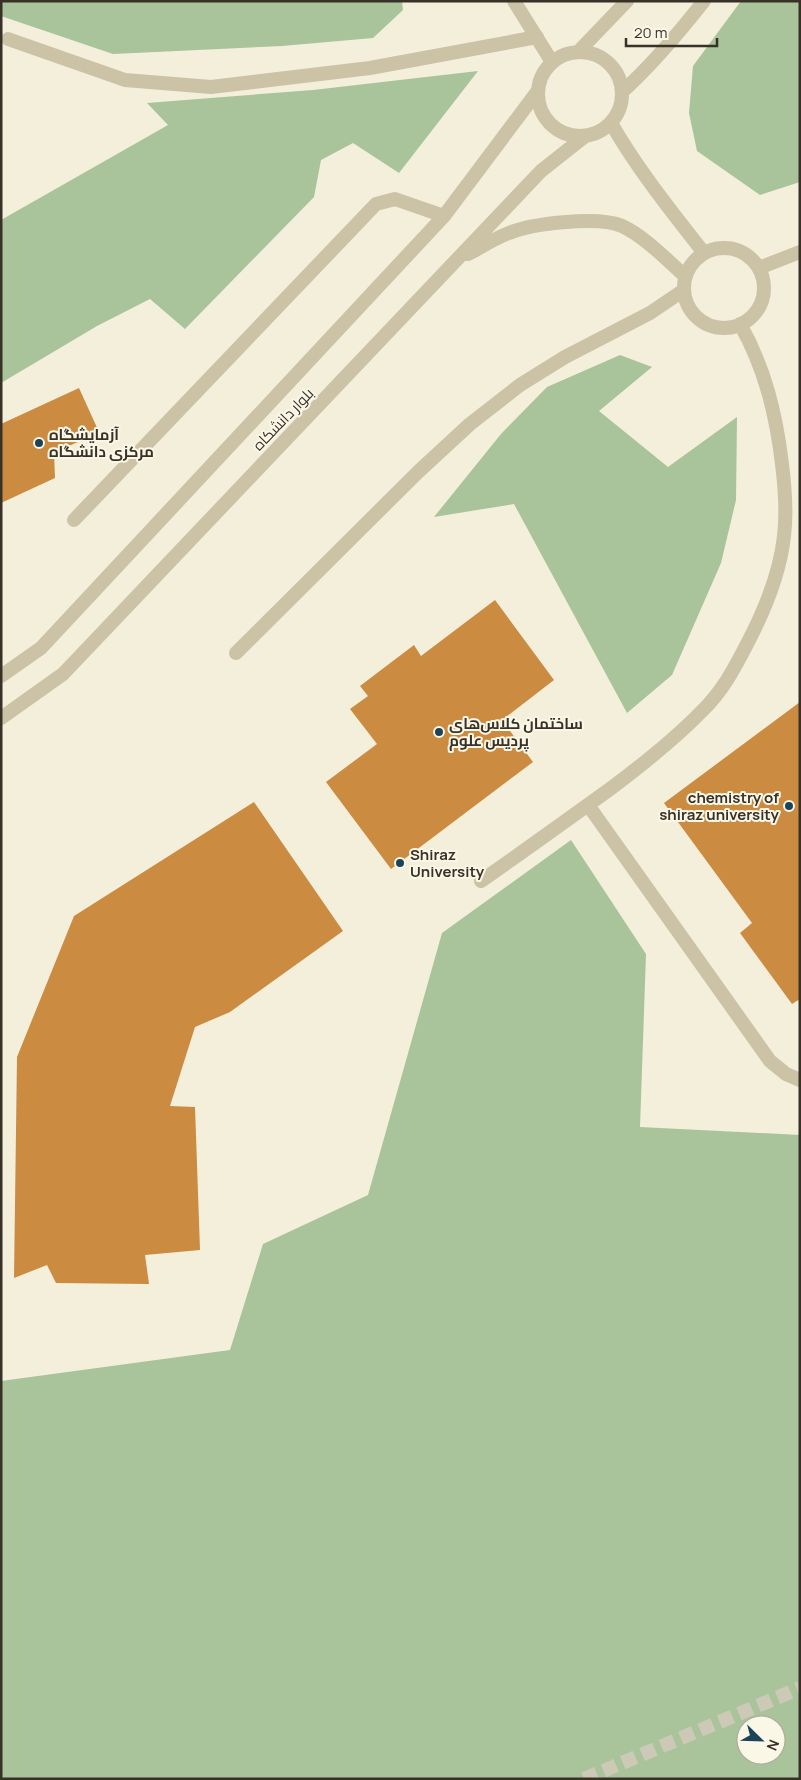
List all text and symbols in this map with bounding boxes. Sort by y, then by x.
scale bar [626,15,717,47]
text: 20 m [634,22,667,43]
street label: بلوار دانشکاه [248,383,318,455]
place label: آزمایشگاه مرکزی دانشگاه [49,424,154,462]
marker: آزمایشگاه مرکزی دانشگاه [33,437,45,449]
place label: ساختمان کلاس‌های پردیس علوم [449,713,583,752]
marker: ساختمان کلاس‌های پردیس علوم [433,726,445,738]
place label: chemistry of shiraz university [659,787,780,825]
marker: chemistry of shiraz university [783,800,795,812]
place label: Shiraz University [410,844,485,882]
marker: Shiraz University [394,857,406,869]
north arrow [736,1715,786,1765]
text: N [763,1737,784,1754]

